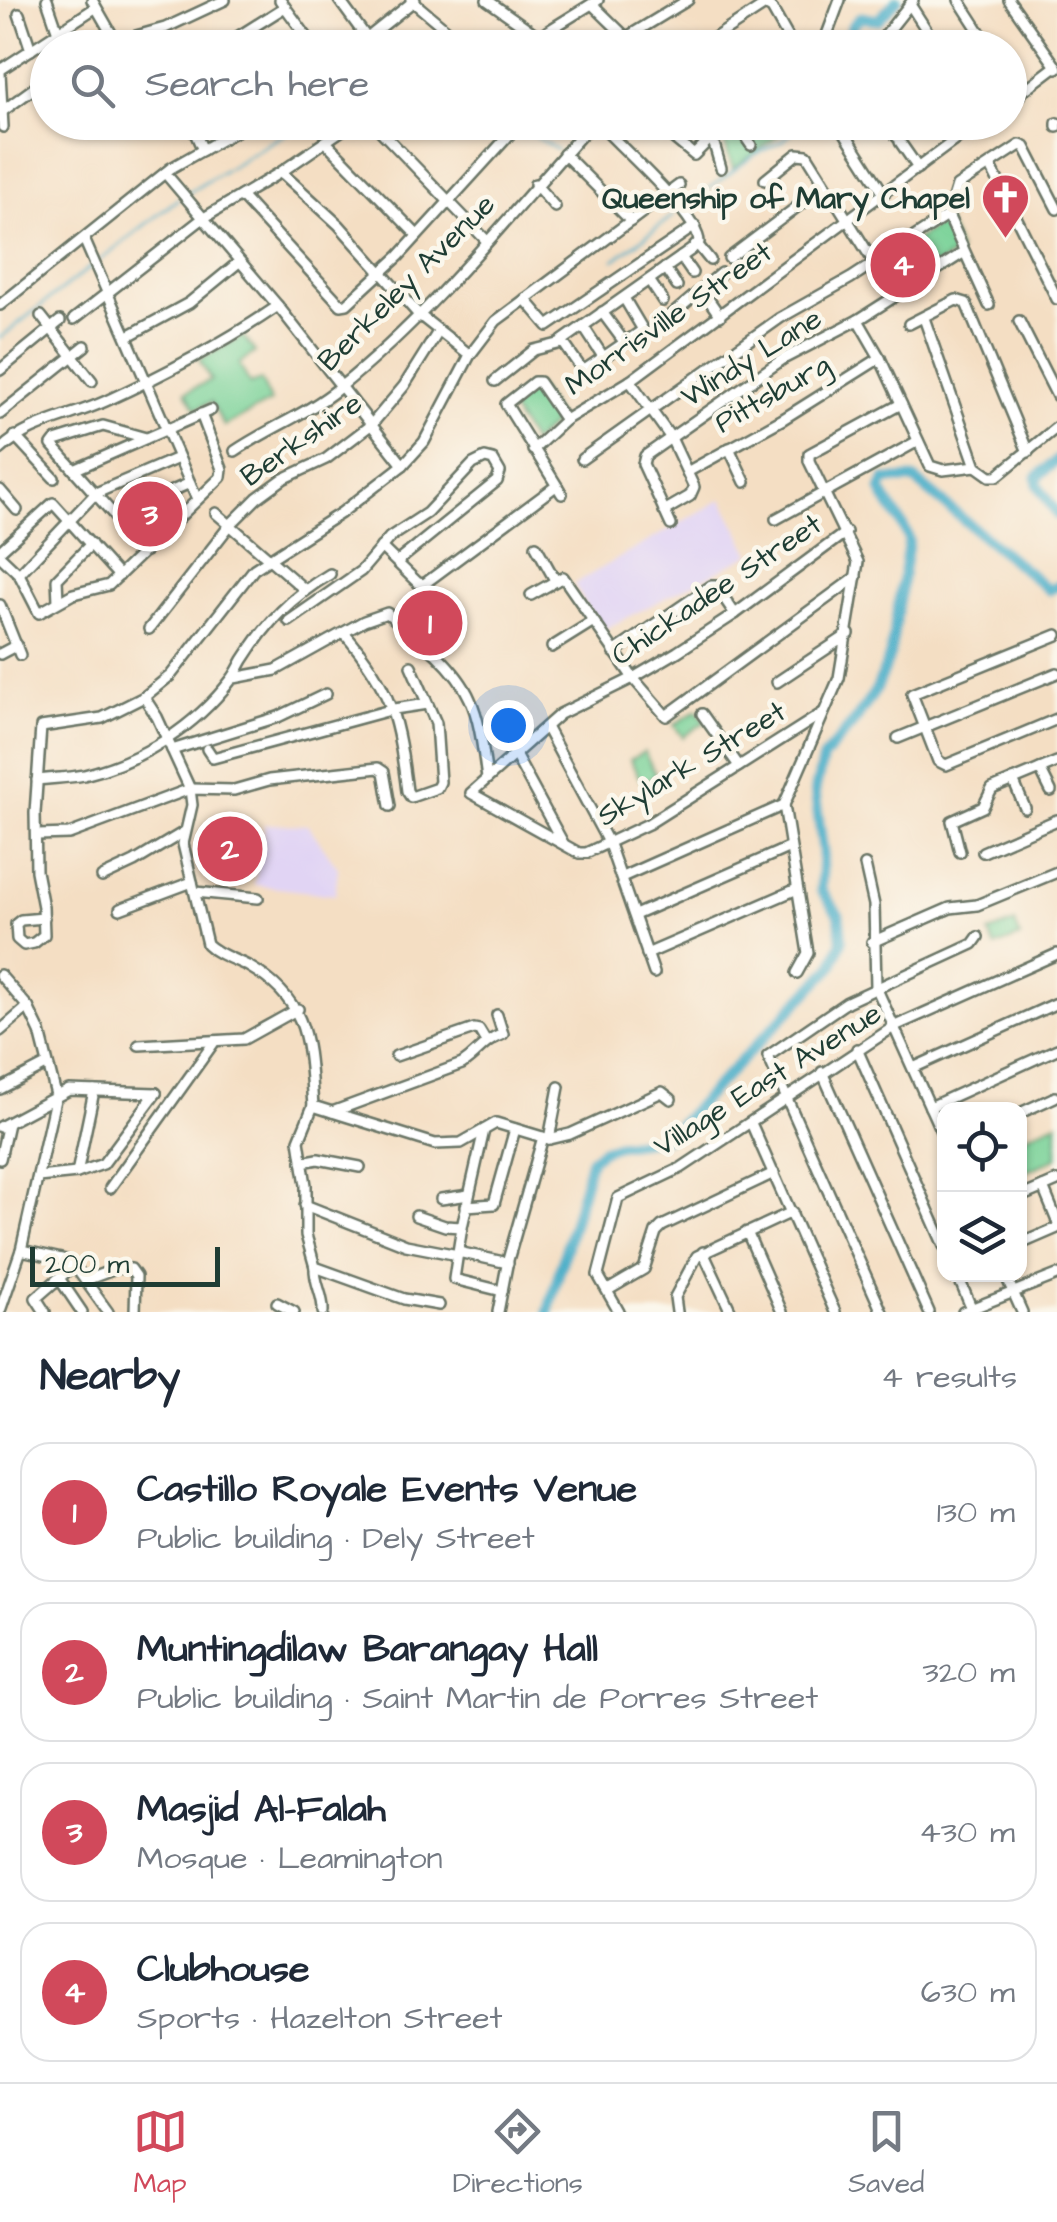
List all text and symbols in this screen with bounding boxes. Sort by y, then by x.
search box [30,30,1027,140]
icon: search [65,58,120,113]
text: Search here [145,59,369,111]
church icon: Queenship of Mary Chapel [979,172,1031,240]
place label: Queenship of Mary Chapel [602,178,970,222]
street label: Berkeley Avenue [309,185,506,382]
pin: 4 [870,228,936,302]
street label: Morrisville Street [556,231,781,406]
street label: Windy Lane [673,298,831,419]
street label: Pittsburg [707,344,839,445]
street label: Berkshire [232,383,371,497]
pin: 3 [118,476,182,552]
street label: Chickadee Street [603,504,830,676]
pin: 1 [398,586,462,660]
street label: Skylark Street [589,691,794,838]
your location [483,700,534,751]
pin: 2 [198,812,262,886]
street label: Village East Avenue [646,993,890,1168]
map controls [937,1102,1027,1282]
button: locate [937,1102,1027,1192]
button: layers [937,1192,1027,1282]
scale bar [30,1242,220,1286]
text: 200 m [45,1245,129,1284]
text: Nearby [40,1348,180,1406]
text: 4 results [881,1355,1017,1400]
text: Castillo Royale Events Venue [137,1464,637,1516]
text: 1 [72,1490,77,1535]
text: 130 m [937,1490,1015,1535]
text: Public building · Dely Street [137,1516,535,1561]
text: Muntingdilaw Barangay Hall [137,1624,598,1676]
text: 2 [65,1650,84,1695]
text: 320 m [923,1650,1015,1695]
text: Public building · Saint Martin de Porres Street [137,1676,818,1721]
text: Masjid Al-Falah [137,1784,386,1836]
text: 3 [66,1810,83,1855]
text: 430 m [919,1810,1015,1855]
text: Mosque · Leamington [137,1836,443,1881]
text: Clubhouse [137,1944,310,1996]
text: 4 [64,1970,85,2015]
text: 630 m [921,1970,1015,2015]
text: Sports · Hazelton Street [137,1996,502,2041]
tab: Map [133,2104,188,2203]
tab: Directions [453,2104,583,2203]
tab: Saved [848,2104,924,2203]

